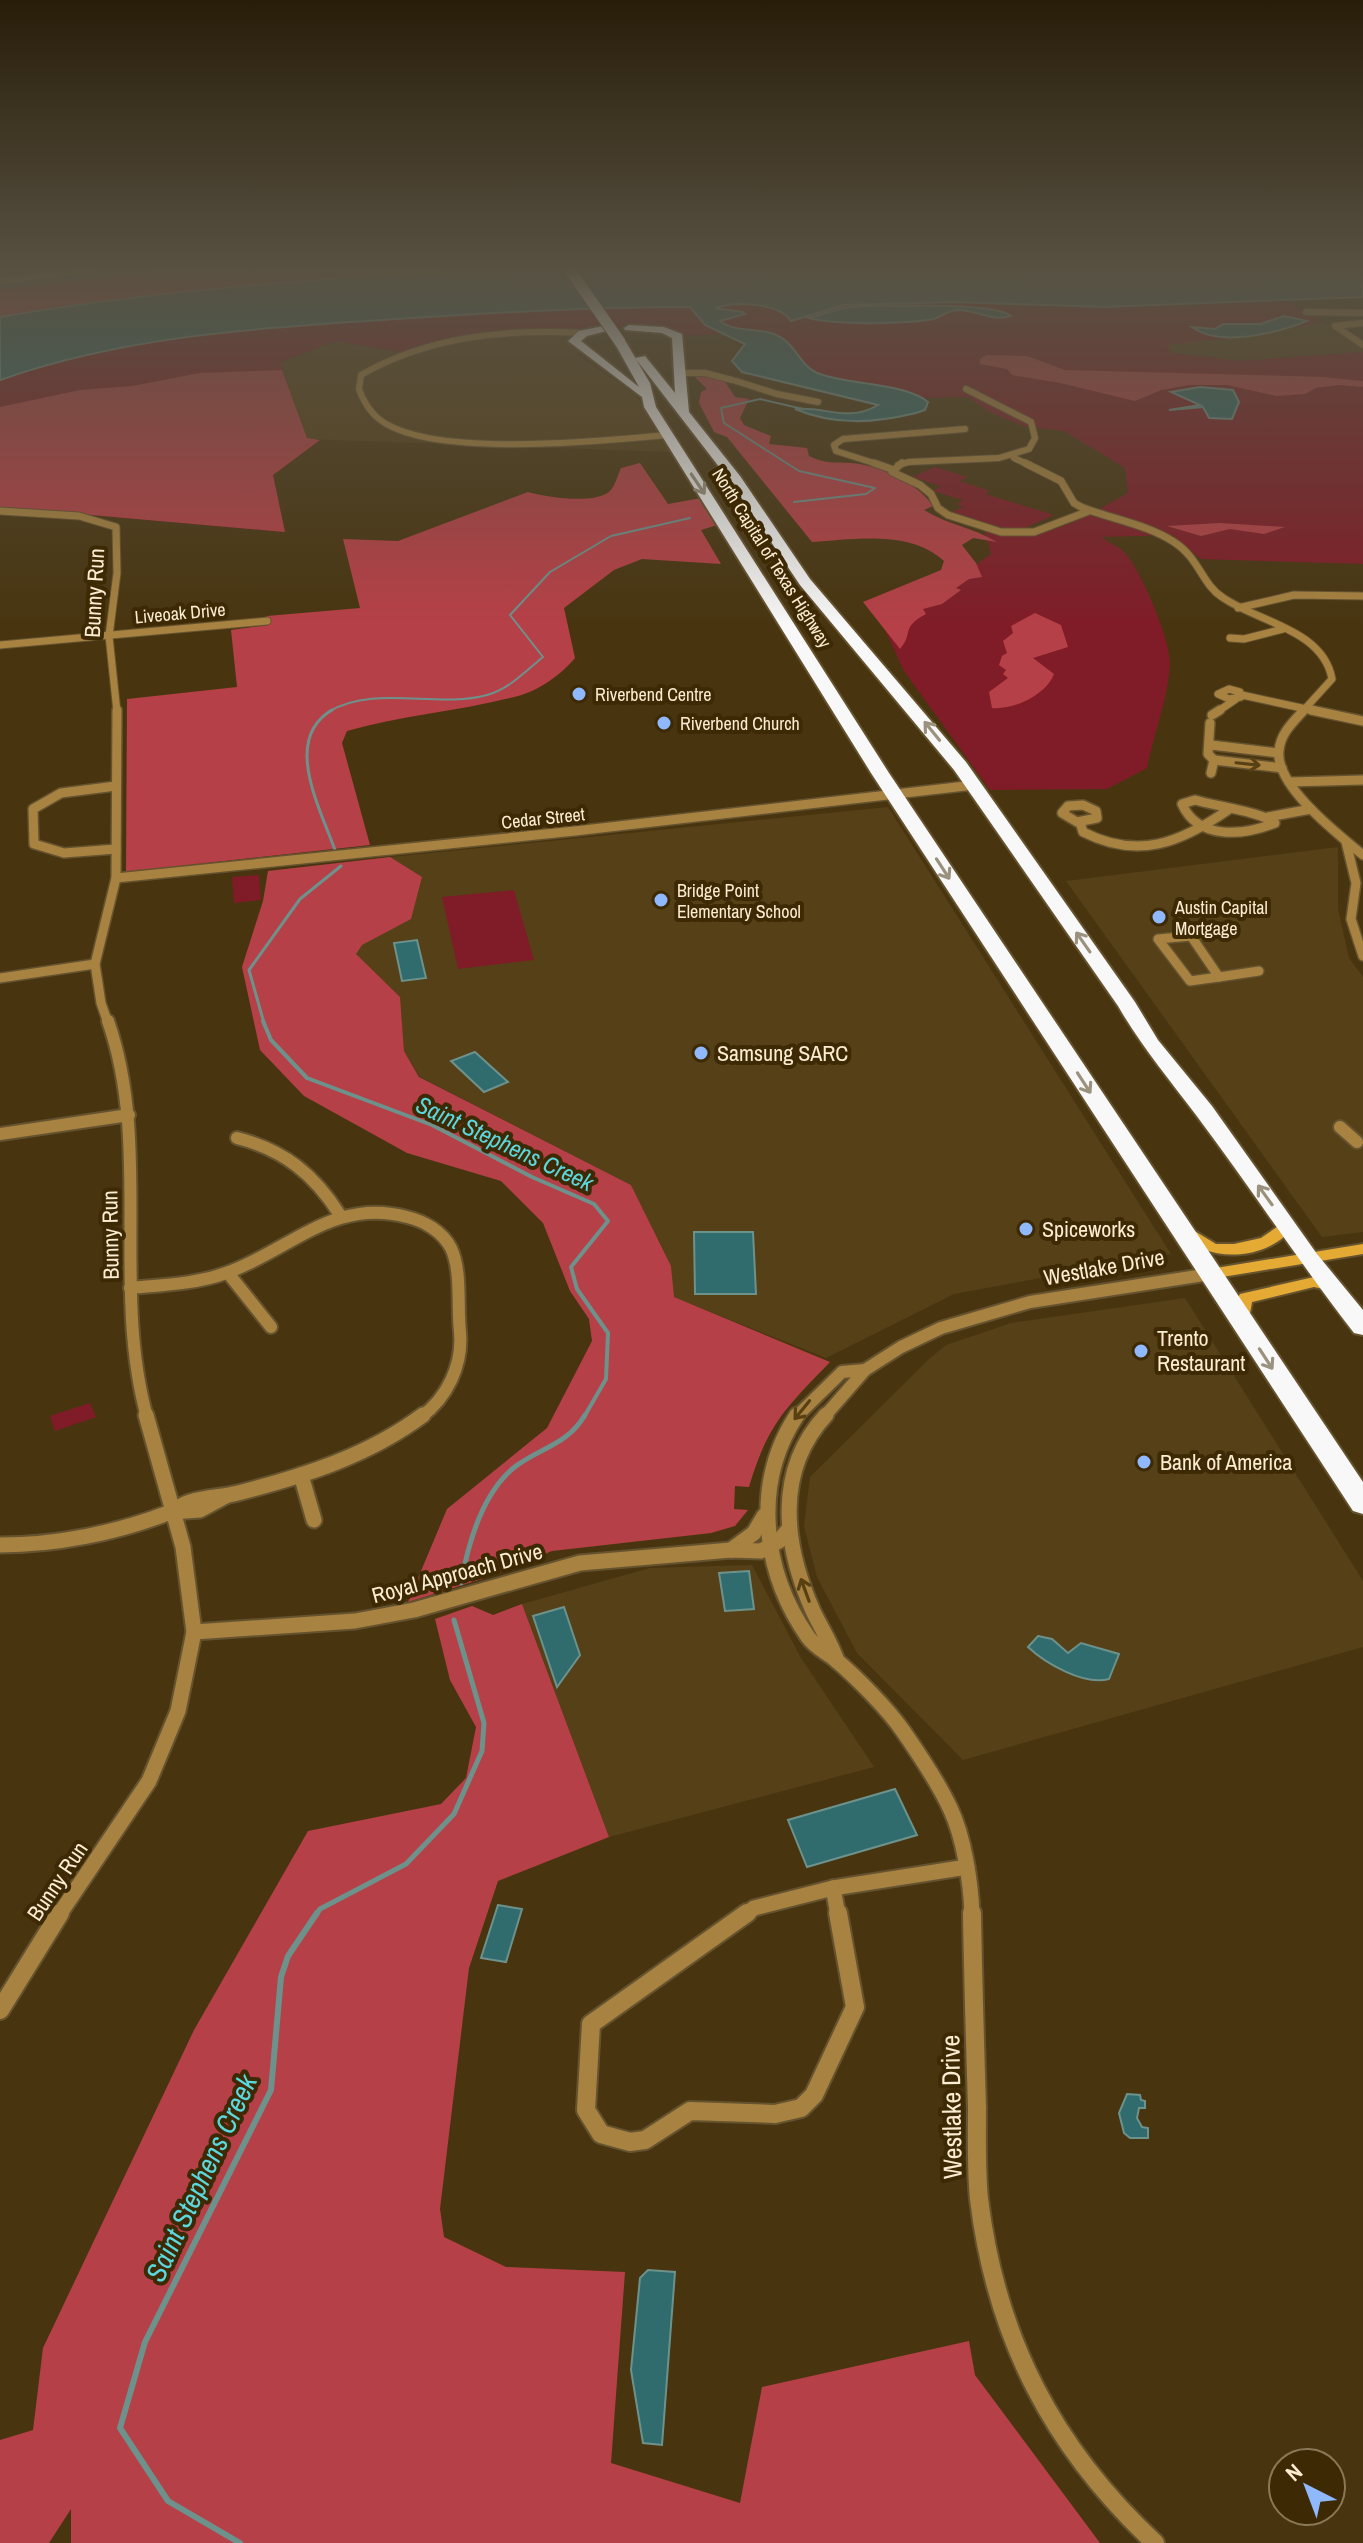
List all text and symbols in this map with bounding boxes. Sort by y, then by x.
street label: North Capital of Texas Highway [706,463,838,653]
one-way arrow [689,472,706,494]
street label: Bunny Run [77,548,111,638]
street label: Liveoak Drive [134,597,226,629]
place label: Riverbend Centre [595,682,712,707]
marker: Riverbend Centre [570,685,588,703]
place label: Riverbend Church [680,711,800,736]
marker: Riverbend Church [655,714,673,732]
one-way arrow [923,721,941,741]
one-way arrow [1234,756,1261,771]
street label: Cedar Street [500,801,586,835]
one-way arrow [935,858,952,880]
place label: Bridge Point Elementary School [677,878,801,924]
marker: Bridge Point Elementary School [652,891,670,909]
place label: Austin Capital Mortgage [1174,895,1268,941]
marker: Austin Capital Mortgage [1150,908,1168,926]
one-way arrow [1075,932,1092,953]
place label: Samsung SARC [717,1038,848,1068]
marker: Samsung SARC [692,1044,710,1062]
one-way arrow [1076,1072,1093,1094]
water label: Saint Stephens Creek [411,1088,600,1199]
one-way arrow [1257,1185,1274,1206]
street label: Bunny Run [94,1190,126,1280]
place label: Spiceworks [1042,1214,1135,1244]
marker: Spiceworks [1017,1220,1035,1238]
street label: Westlake Drive [1041,1242,1167,1292]
place label: Trento Restaurant [1157,1323,1245,1378]
marker: Trento Restaurant [1132,1342,1150,1360]
one-way arrow [1258,1347,1274,1370]
one-way arrow [793,1399,811,1420]
place label: Bank of America [1160,1447,1292,1477]
marker: Bank of America [1135,1453,1153,1471]
street label: Royal Approach Drive [368,1536,546,1610]
one-way arrow [797,1578,811,1603]
street label: Bunny Run [20,1836,94,1926]
street label: Westlake Drive [932,2035,970,2179]
water label: Saint Stephens Creek [136,2067,266,2288]
north arrow [1267,2447,1347,2527]
text: N [1279,2457,1308,2488]

